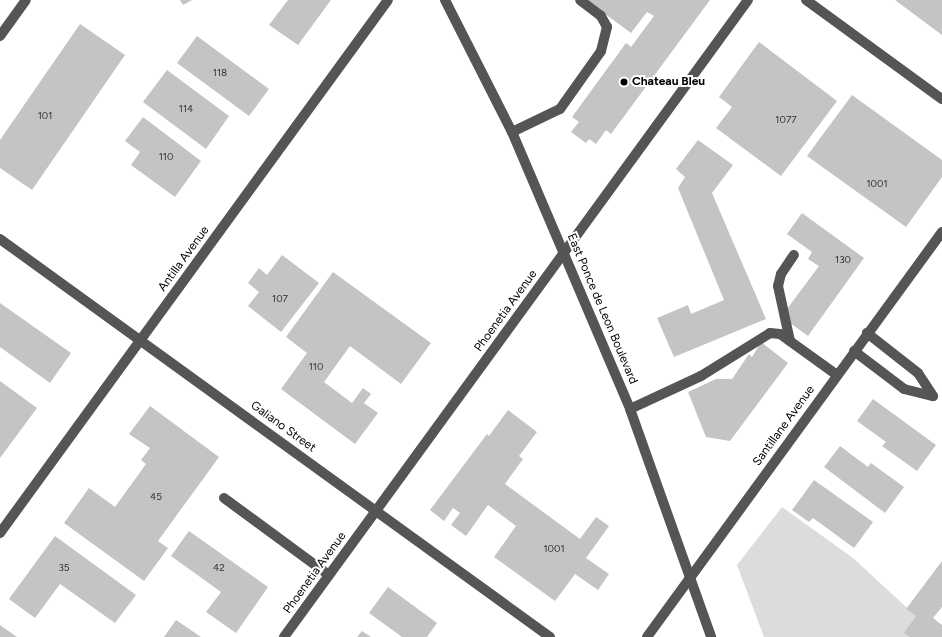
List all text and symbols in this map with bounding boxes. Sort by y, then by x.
house number: 118 [213,67,227,79]
place label: Chateau Bleu [632,75,705,89]
marker: Chateau Bleu [619,77,629,87]
house number: 114 [179,103,193,115]
house number: 101 [38,110,52,122]
house number: 1077 [775,114,797,126]
house number: 110 [159,151,173,163]
house number: 1001 [866,178,888,190]
street label: Antilla Avenue [156,224,212,294]
street label: East Ponce de Leon Boulevard [564,232,640,386]
house number: 130 [835,254,851,266]
street label: Phoenetia Avenue [472,267,540,355]
house number: 107 [272,293,288,305]
house number: 110 [309,361,323,373]
street label: Santillane Avenue [750,383,818,469]
street label: Galiano Street [248,399,318,455]
house number: 45 [150,491,162,503]
street label: Phoenetia Avenue [281,529,349,617]
house number: 1001 [543,543,565,555]
house number: 35 [58,562,70,574]
house number: 42 [213,562,225,574]

